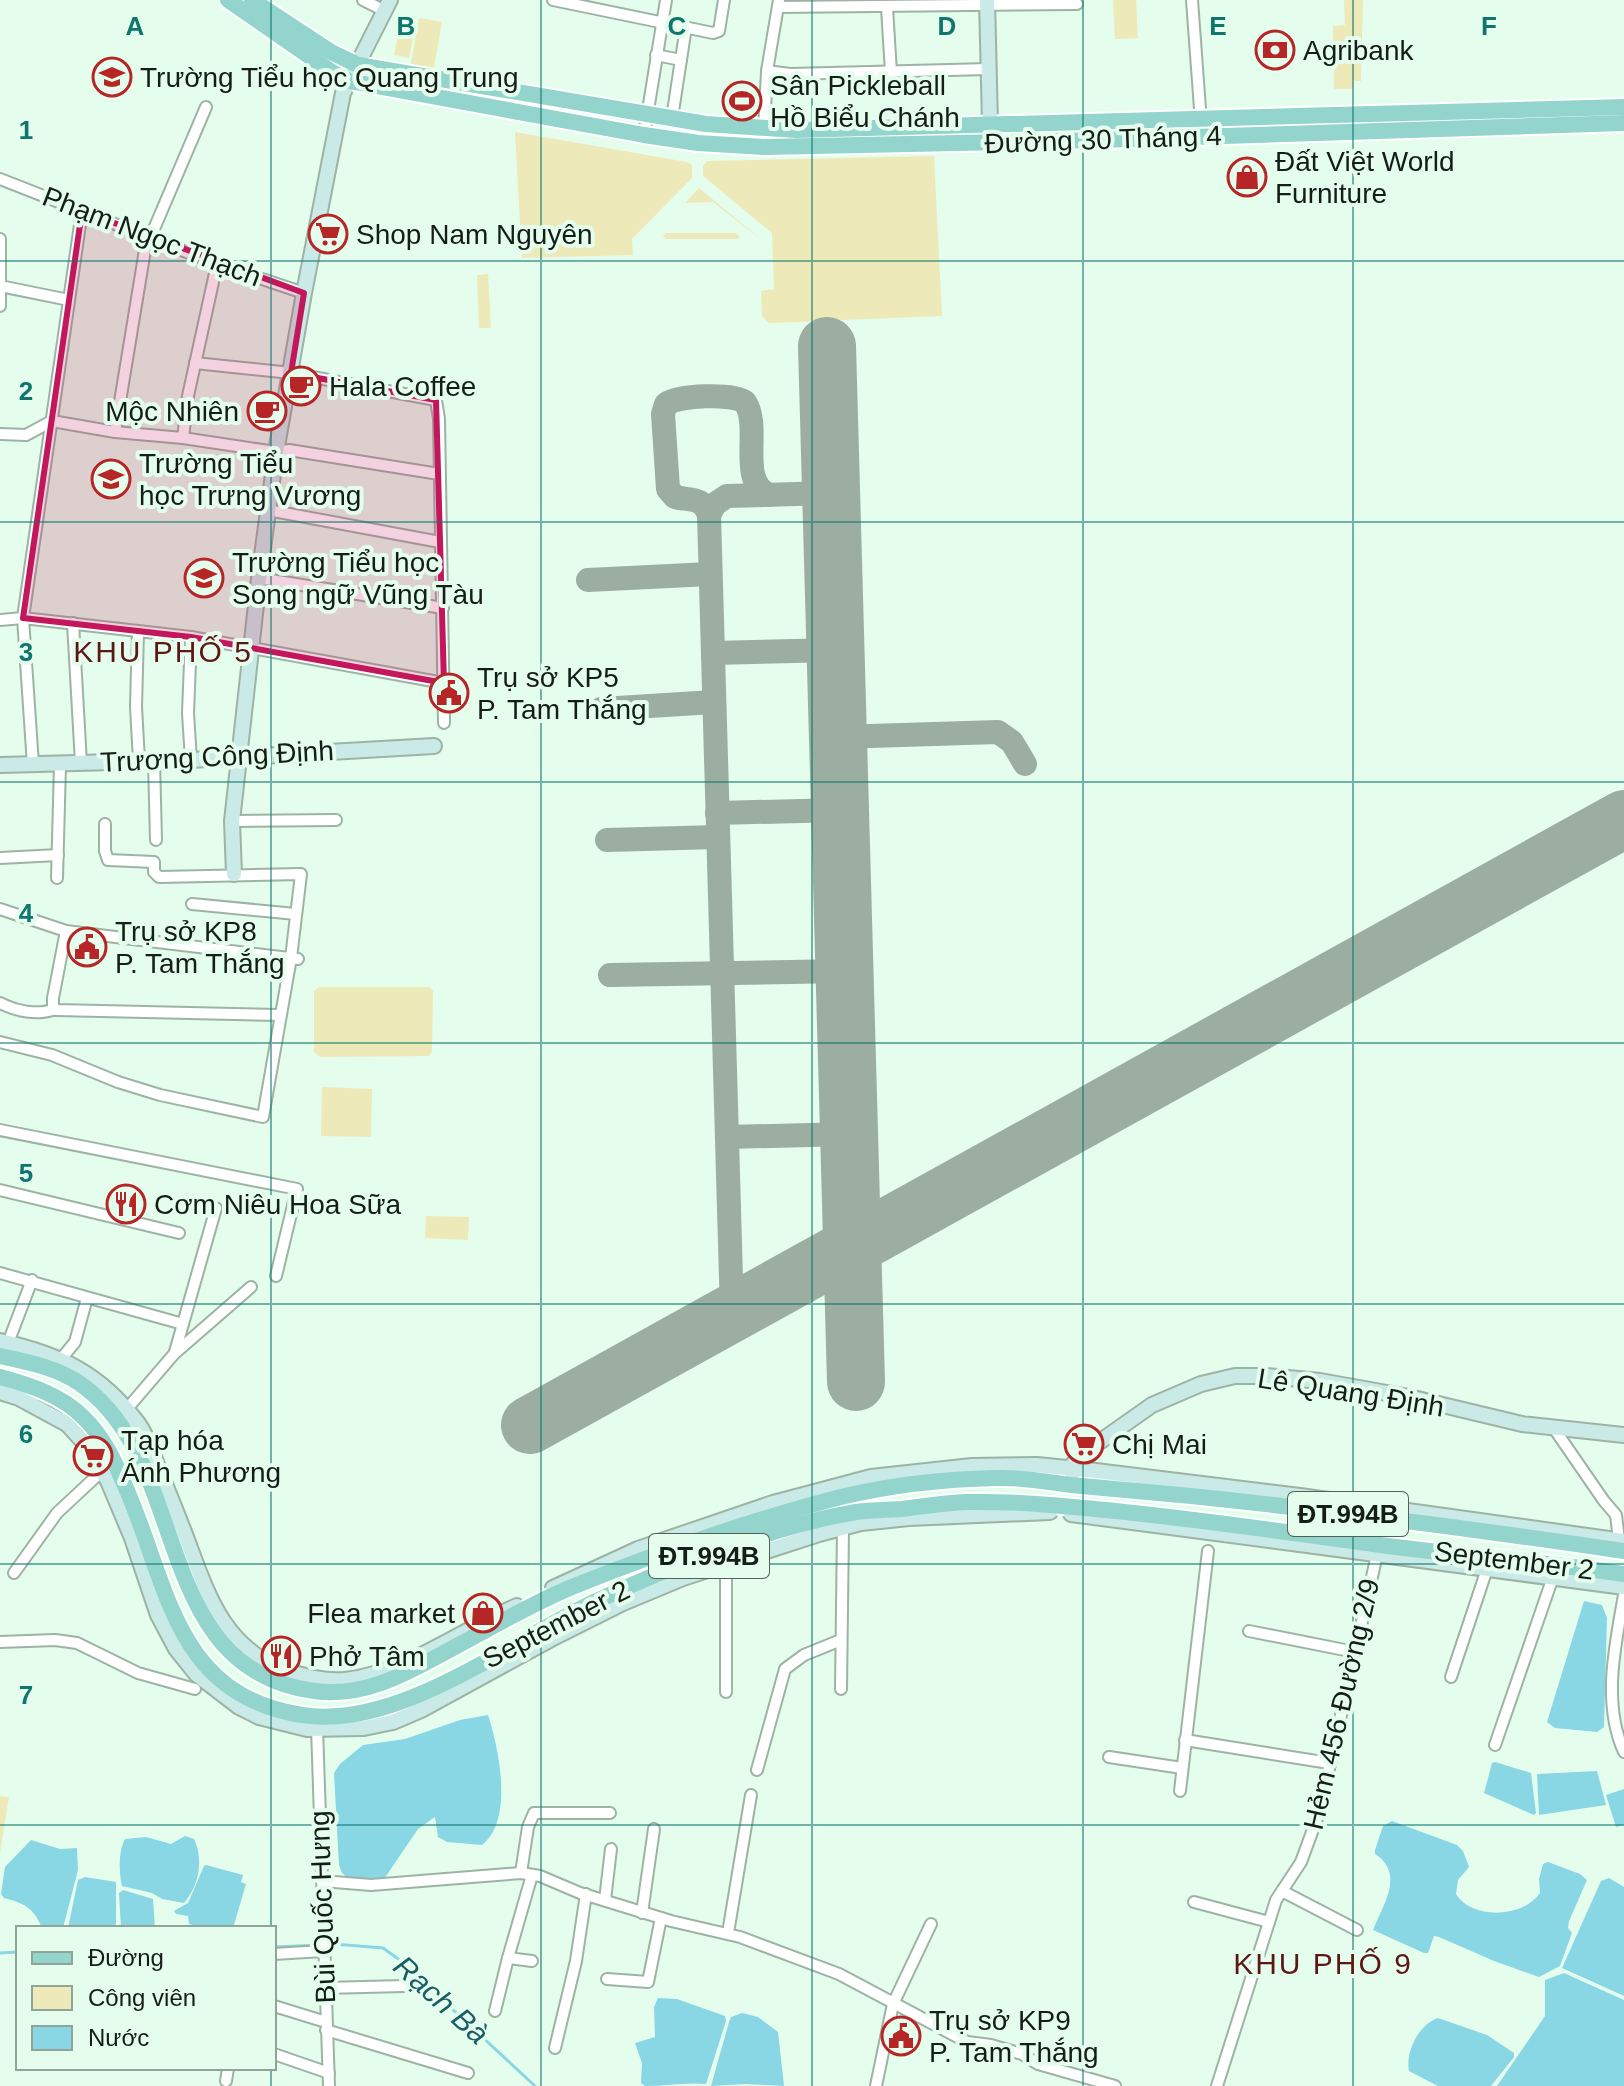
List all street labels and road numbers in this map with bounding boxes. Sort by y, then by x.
street label: Đường 30 Tháng 4 [984,120,1222,159]
street label: Phạm Ngọc Thạch [38,181,265,292]
street label: Trương Công Định [100,735,335,778]
street label: Lê Quang Định [1255,1362,1446,1423]
road number: ĐT.994B [1288,1492,1408,1536]
road number: ĐT.994B [649,1534,769,1578]
street label: September 2 [1432,1535,1595,1586]
street label: September 2 [478,1574,635,1675]
street label: Hẻm 456 Đường 2/9 [1298,1576,1385,1833]
street label: Bùi Quốc Hưng [304,1810,341,2004]

